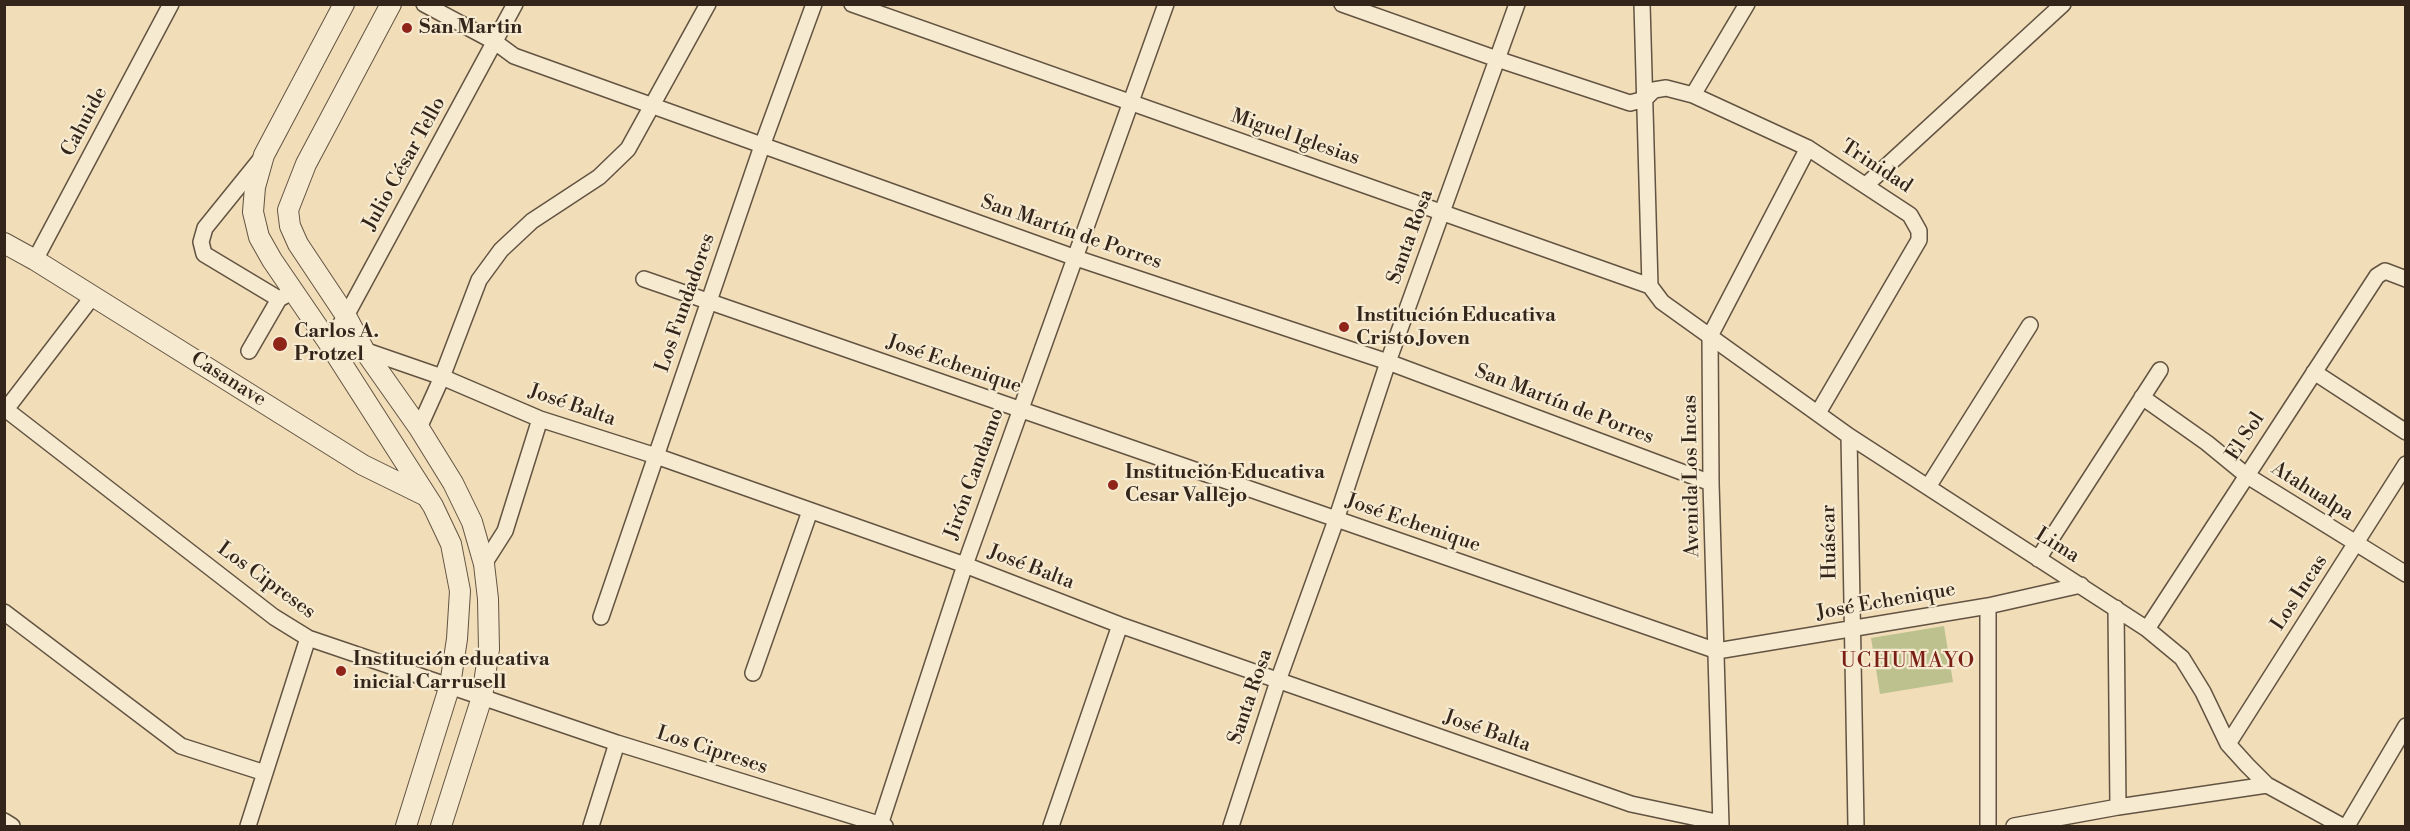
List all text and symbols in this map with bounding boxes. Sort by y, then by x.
place label: San Martin [419,16,522,40]
marker: San Martin [400,21,414,35]
street label: Cahuide [57,83,113,161]
street label: Julio César Tello [358,93,452,235]
street label: Miguel Iglesias [1228,105,1362,171]
street label: Trinidad [1836,135,1916,199]
street label: Santa Rosa [1383,186,1439,288]
street label: San Martín de Porres [977,191,1165,275]
street label: Los Fundadores [651,230,721,376]
place label: Institución Educativa Cristo Joven [1356,304,1556,351]
place label: Carlos A. Protzel [294,320,379,367]
marker: Institución Educativa Cristo Joven [1337,320,1351,334]
street label: José Echenique [883,331,1025,399]
marker: Carlos A. Protzel [271,335,289,353]
street label: Casanave [186,347,270,413]
street label: San Martín de Porres [1471,360,1657,450]
street label: José Balta [525,380,619,432]
street label: Avenida Los Incas [1679,395,1705,557]
street label: Jirón Candamo [940,405,1010,543]
street label: El Sol [2222,408,2270,466]
street label: Atahualpa [2267,457,2357,527]
place label: Institución Educativa Cesar Vallejo [1125,461,1325,508]
marker: Institución Educativa Cesar Vallejo [1106,478,1120,492]
street label: José Echenique [1342,490,1484,558]
street label: Huáscar [1817,504,1843,580]
street label: Lima [2031,523,2083,569]
street label: Los Cipreses [212,537,320,625]
street label: José Balta [985,541,1077,595]
street label: Los Incas [2267,550,2333,636]
street label: José Echenique [1815,578,1957,626]
street label: Santa Rosa [1224,646,1278,748]
place label: Institución educativa inicial Carrusell [353,648,550,695]
district label: UCHUMAYO [1840,649,1976,675]
marker: Institución educativa inicial Carrusell [334,664,348,678]
street label: José Balta [1440,706,1534,758]
street label: Los Cipreses [653,722,771,780]

